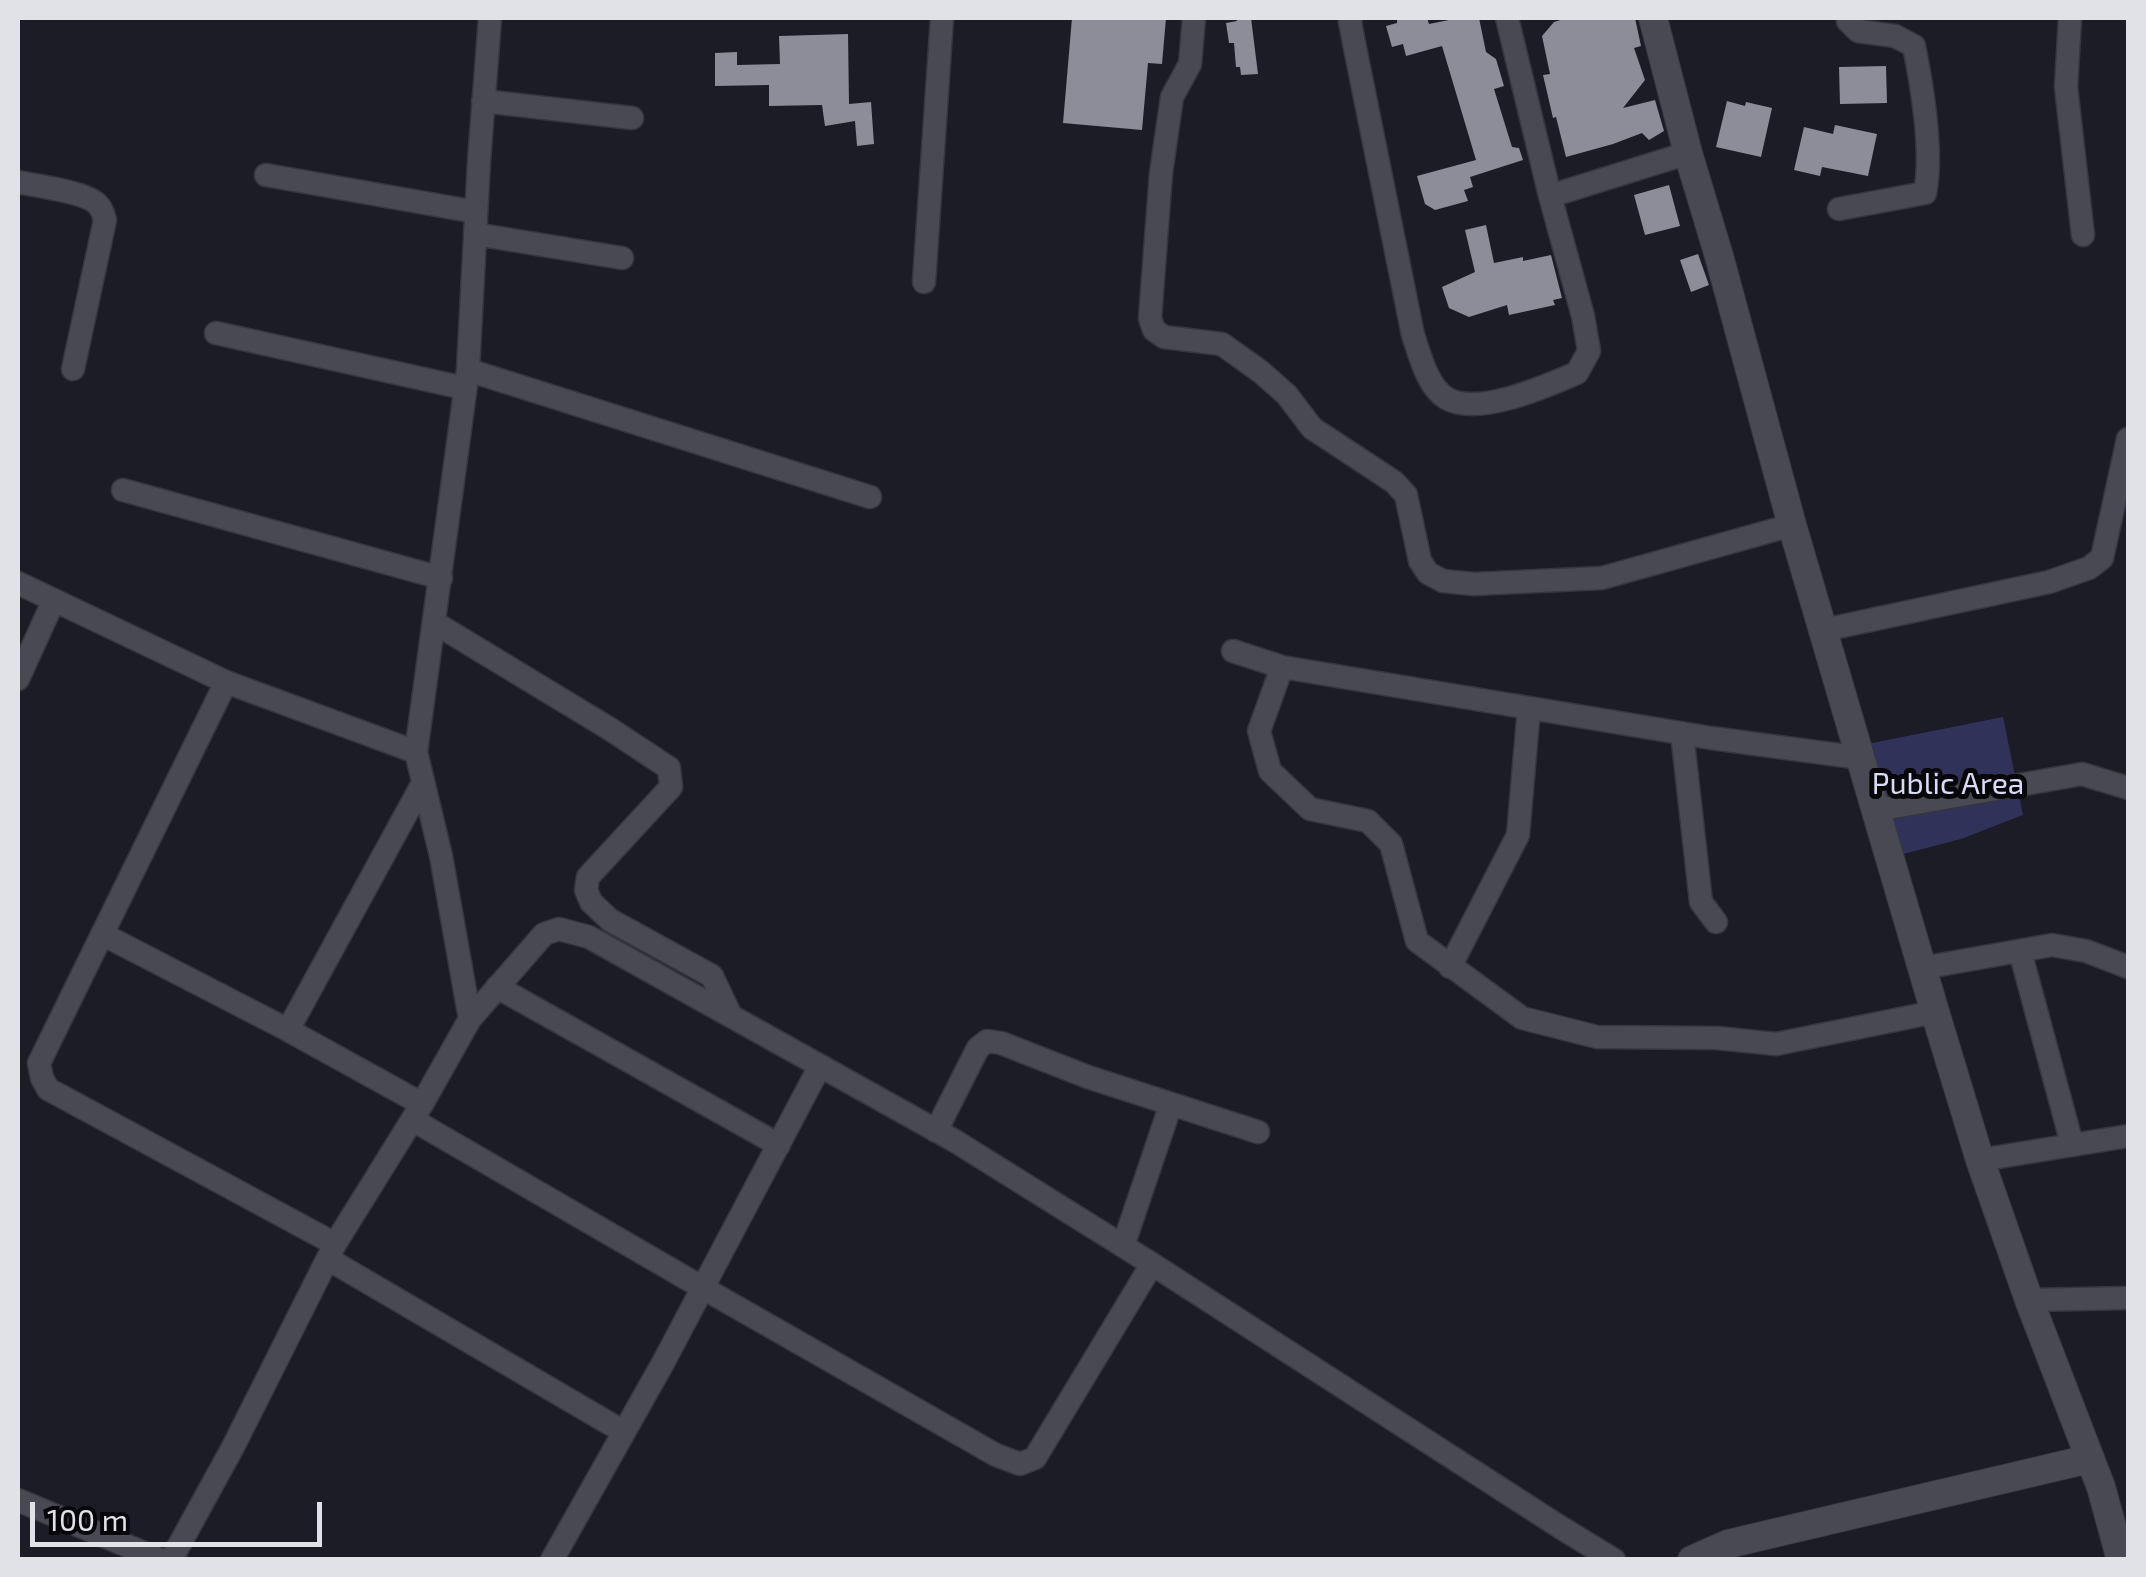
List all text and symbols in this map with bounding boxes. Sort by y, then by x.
park label: Public Area [1872,766,2024,802]
scale bar [35,1482,328,1544]
text: 100 m [47,1501,128,1537]

